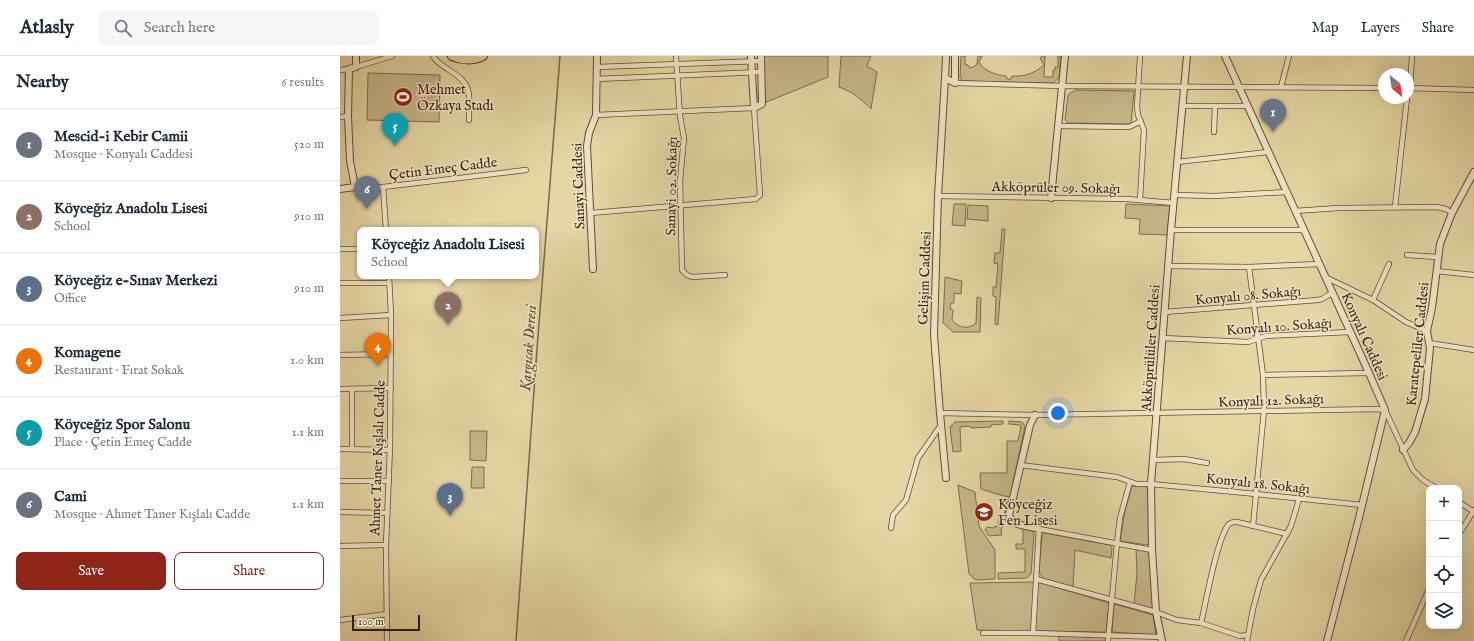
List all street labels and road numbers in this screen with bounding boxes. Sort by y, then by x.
street label: Sanayi 02. Sokağı [662,136,682,236]
street label: Sanayi Caddesi [568,142,590,229]
street label: Çetin Emeç Cadde [388,153,499,185]
street label: Akköprüler 09. Sokağı [990,178,1121,198]
street label: Gelişim Caddesi [914,231,936,325]
street label: Karatepeliler Caddesi [1403,281,1433,407]
street label: Konyalı 08. Sokağı [1194,282,1302,310]
street label: Akköprülüler Caddesi [1138,284,1164,413]
street label: Konyalı Caddesi [1337,290,1392,383]
street label: Konyalı 10. Sokağı [1226,314,1333,340]
street label: Ahmet Taner Kışlalı Cadde [366,379,390,537]
street label: Konyalı 12. Sokağı [1218,390,1324,412]
street label: Konyalı 18. Sokağı [1205,470,1311,498]

